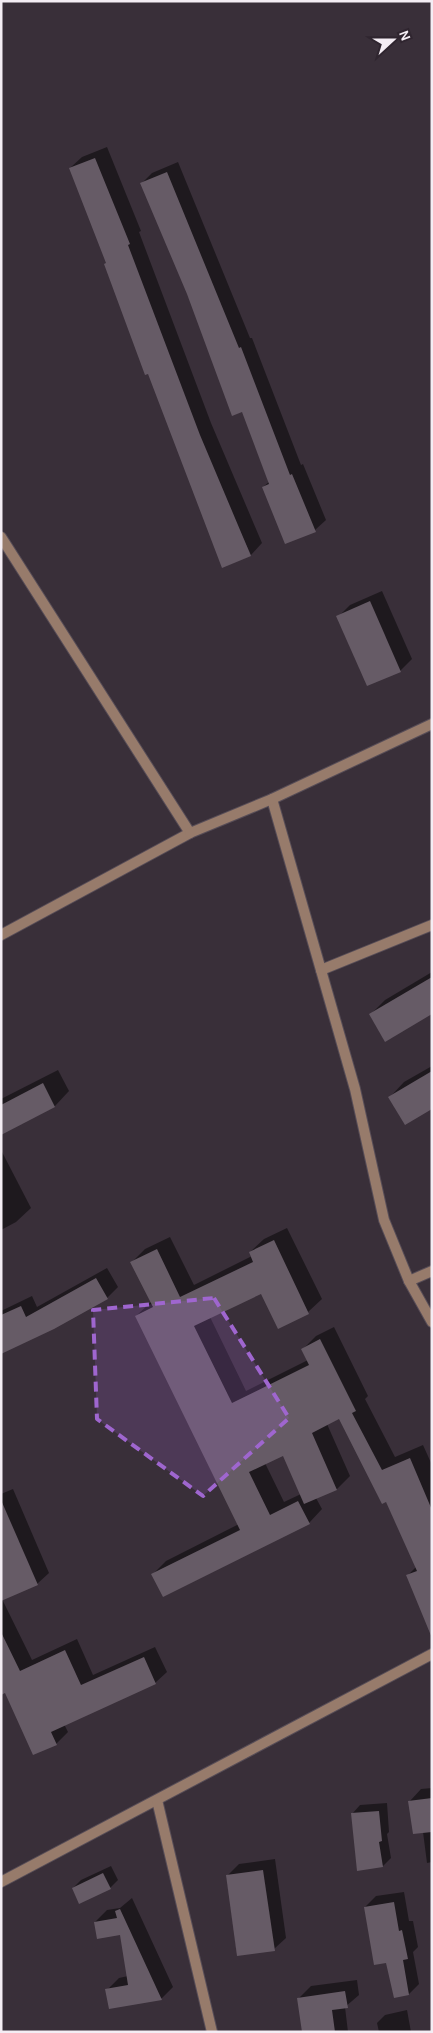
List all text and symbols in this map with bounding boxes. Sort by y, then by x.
north arrow [368,15,418,65]
text: N [395,28,414,43]

